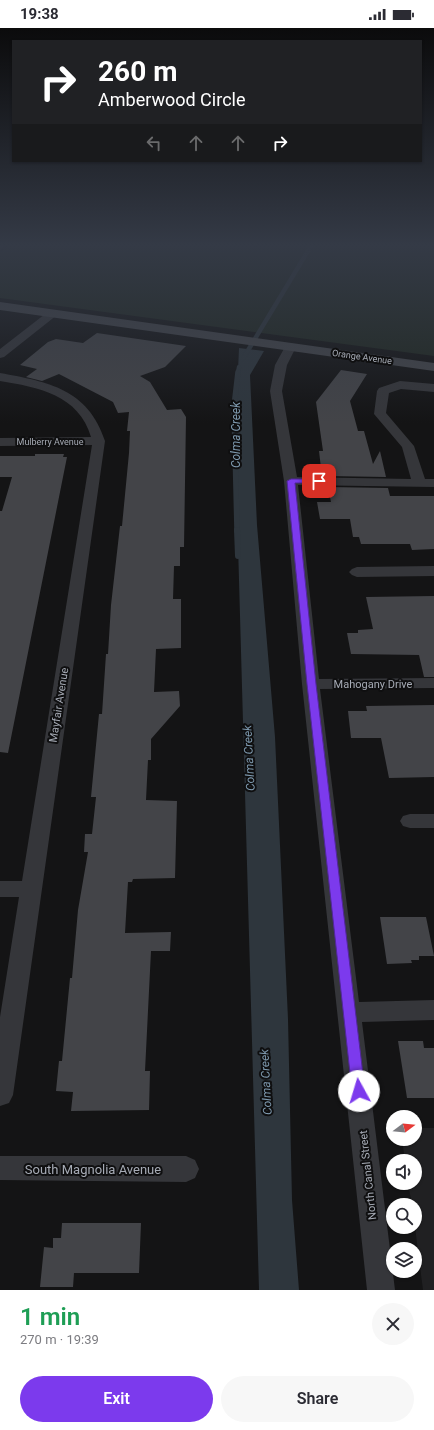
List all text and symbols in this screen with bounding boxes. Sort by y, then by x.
text: 19:38 [20,5,59,23]
text: 260 m [98,55,177,88]
icon: right [32,56,84,108]
text: Amberwood Circle [98,89,245,110]
icon: left [143,132,165,154]
icon: ahead [185,132,207,154]
icon: ahead [227,132,249,154]
icon: right [269,132,291,154]
street label: Orange Avenue [331,348,393,366]
water label: Colma Creek [229,401,243,468]
street label: Mulberry Avenue [17,437,84,447]
pin [302,464,336,498]
icon: arrive [308,470,330,492]
street label: Mayfair Avenue [47,666,71,743]
street label: Mahogany Drive [334,678,413,691]
water label: Colma Creek [240,723,258,791]
water label: Colma Creek [257,1047,275,1115]
position arrow [338,1070,380,1112]
north arrow [386,1110,422,1146]
map controls [386,1110,422,1278]
street label: North Canal Street [357,1129,379,1221]
button: sound [386,1154,422,1190]
street label: South Magnolia Avenue [25,1162,161,1177]
button: search [386,1198,422,1234]
button: layers [386,1242,422,1278]
text: 1 min [20,1303,80,1331]
button: close [372,1303,414,1345]
text: 270 m · 19:39 [20,1332,99,1347]
button: Exit [20,1376,213,1422]
button: Share [221,1376,414,1422]

